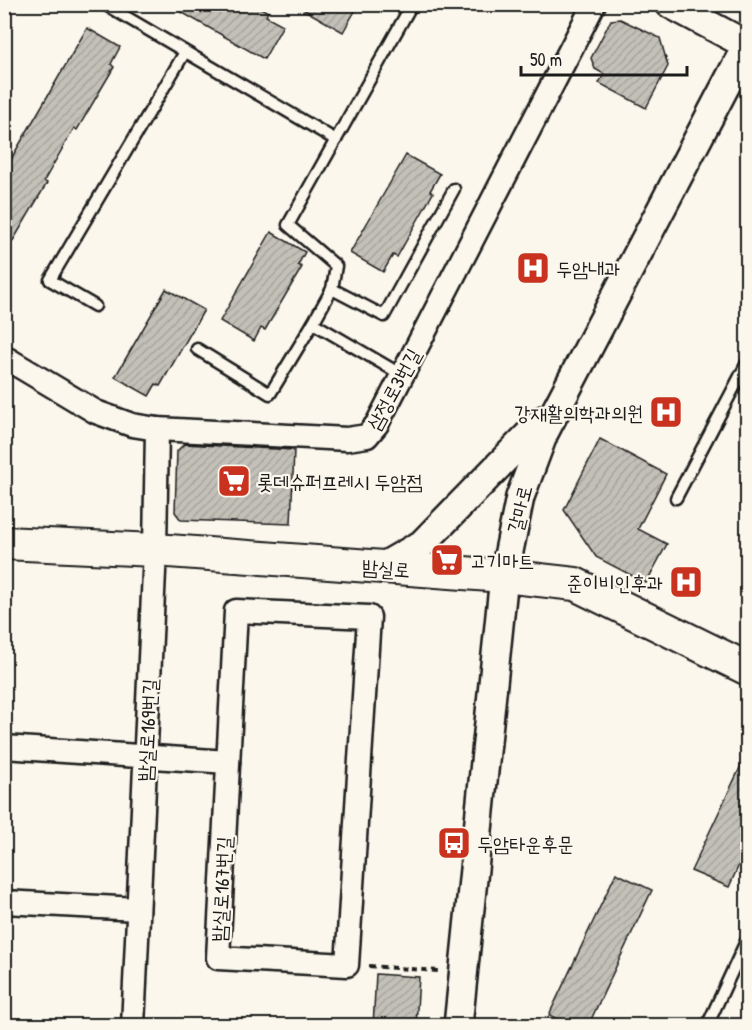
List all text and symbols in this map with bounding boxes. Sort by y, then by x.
scale bar [521,39,688,77]
text: 50 m [530,47,562,72]
hospital icon: 두암내과 [515,250,551,286]
place label: 두암내과 [556,255,620,282]
street label: 삼정로3번길 [360,343,426,435]
hospital icon: 강재활의학과의원 [648,394,684,430]
place label: 강재활의학과의원 [514,399,643,426]
supermarket icon: 롯데슈퍼프레시 두암점 [216,463,252,499]
place label: 롯데슈퍼프레시 두암점 [257,468,423,495]
street label: 갈마로 [500,482,538,536]
supermarket icon: 고기마트 [429,542,465,578]
place label: 고기마트 [470,547,534,574]
street label: 밤실로 [361,553,411,583]
hospital icon: 준이비인후과 [668,564,704,600]
place label: 준이비인후과 [566,569,663,596]
street label: 밤실로169번길 [131,678,163,782]
bus stop icon: 두암타운후문 [436,825,472,861]
place label: 두암타운후문 [477,830,574,857]
street label: 밤실로167번길 [205,836,237,942]

